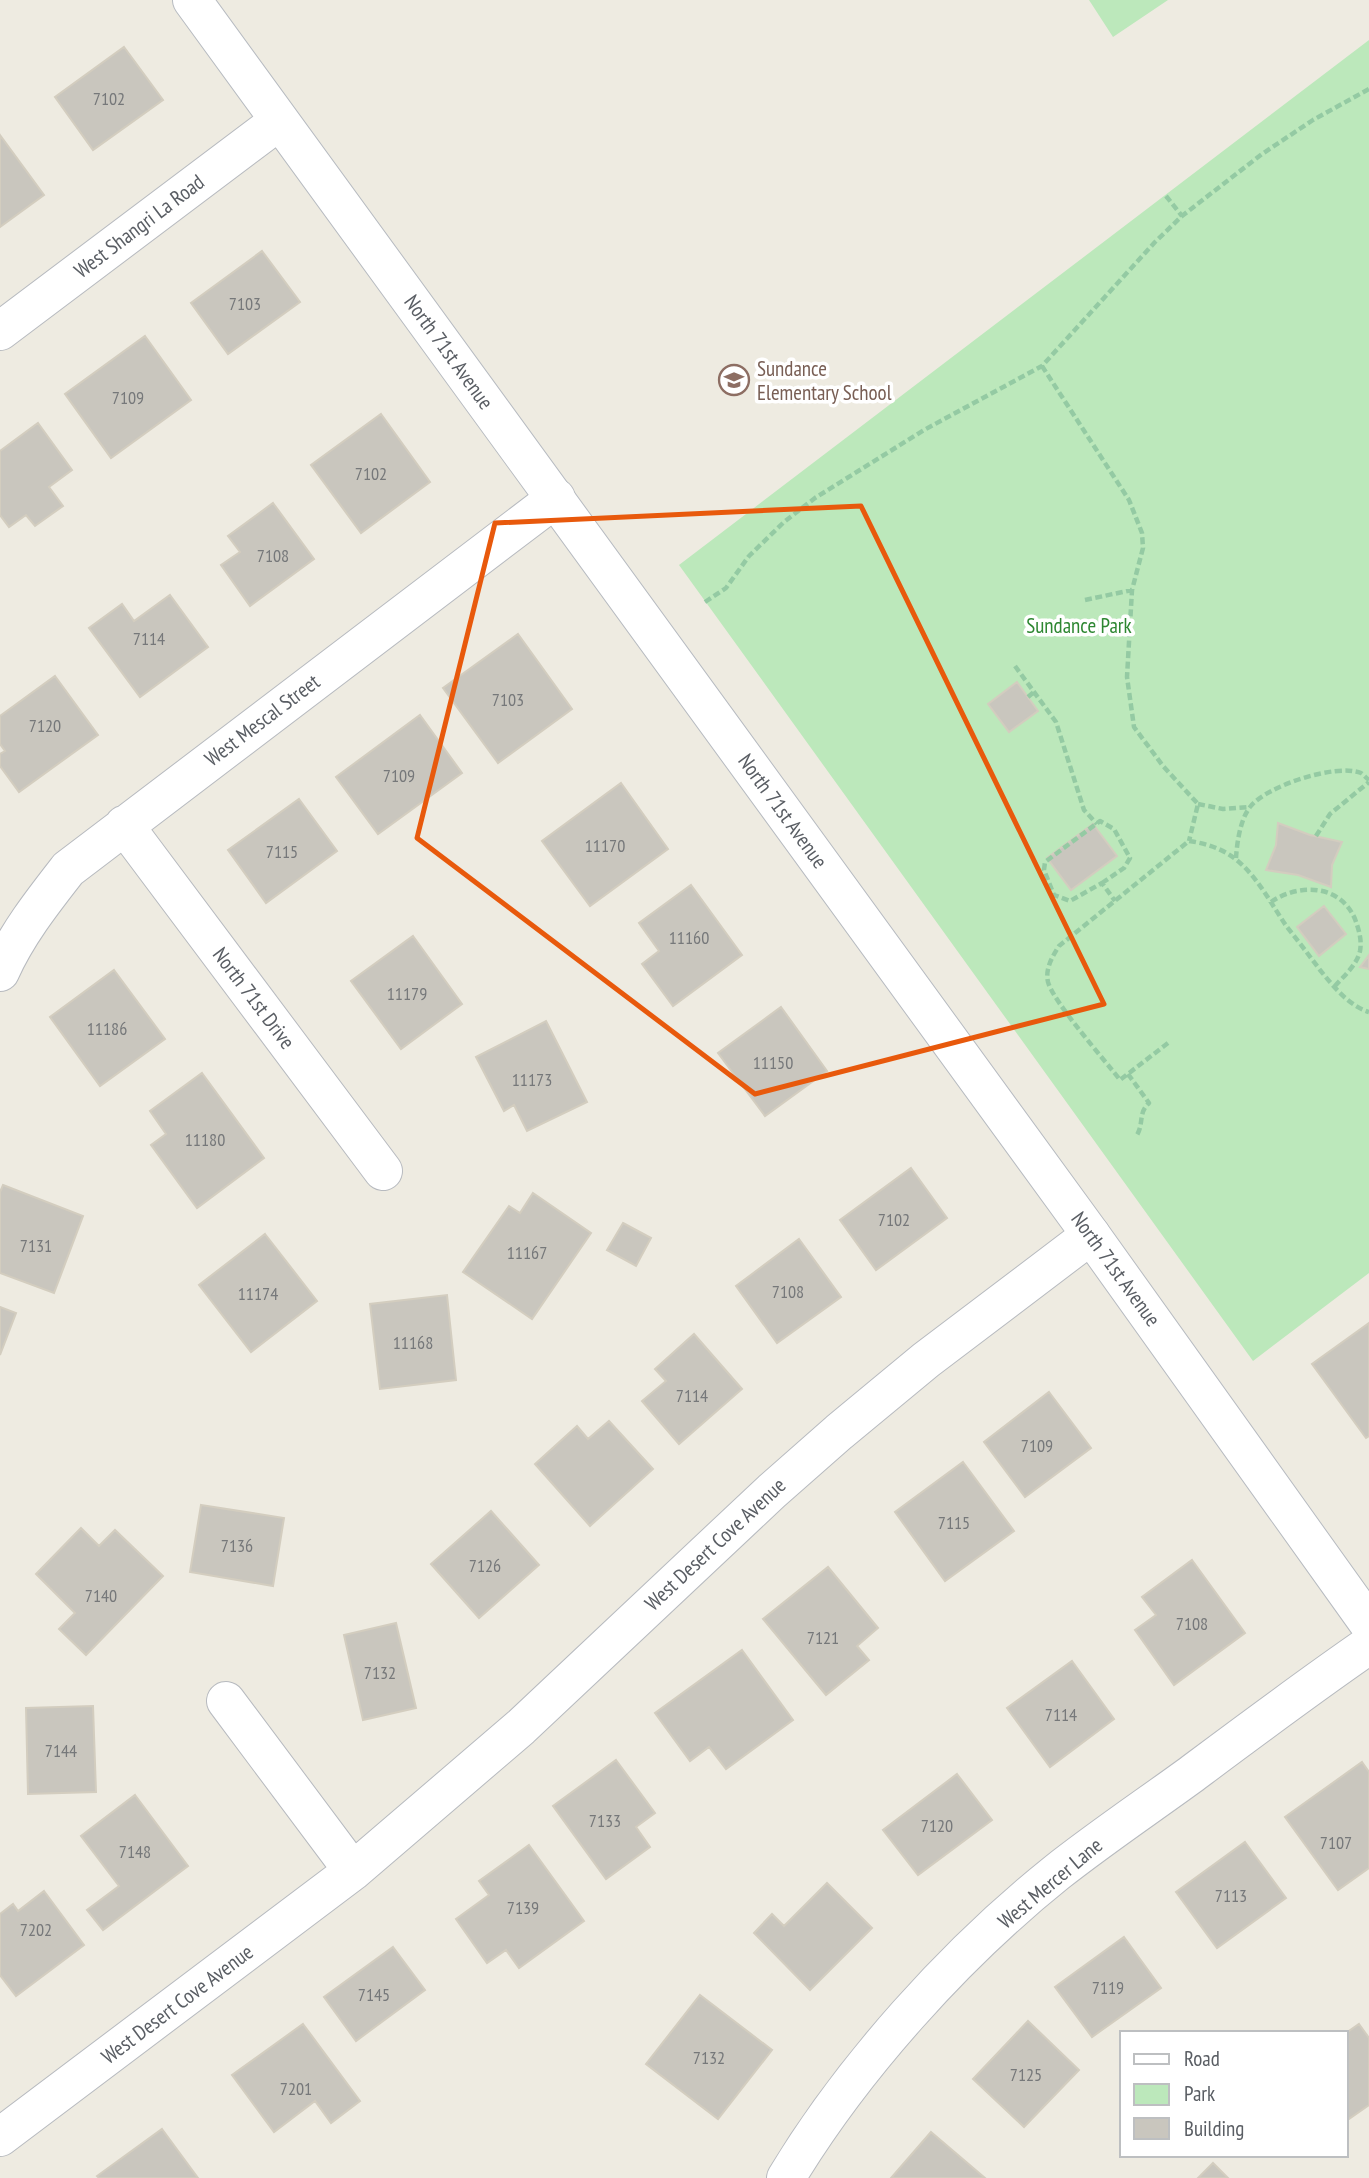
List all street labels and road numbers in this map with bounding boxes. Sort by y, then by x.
street label: West Shangri La Road [69,168,209,284]
street label: North 71st Avenue [398,290,500,414]
street label: West Mescal Street [199,668,325,772]
street label: North 71st Avenue [732,749,834,873]
street label: North 71st Drive [207,942,301,1054]
street label: North 71st Avenue [1065,1207,1167,1331]
street label: West Desert Cove Avenue [639,1472,791,1616]
street label: West Mercer Lane [992,1832,1108,1934]
street label: West Desert Cove Avenue [96,1938,258,2070]

